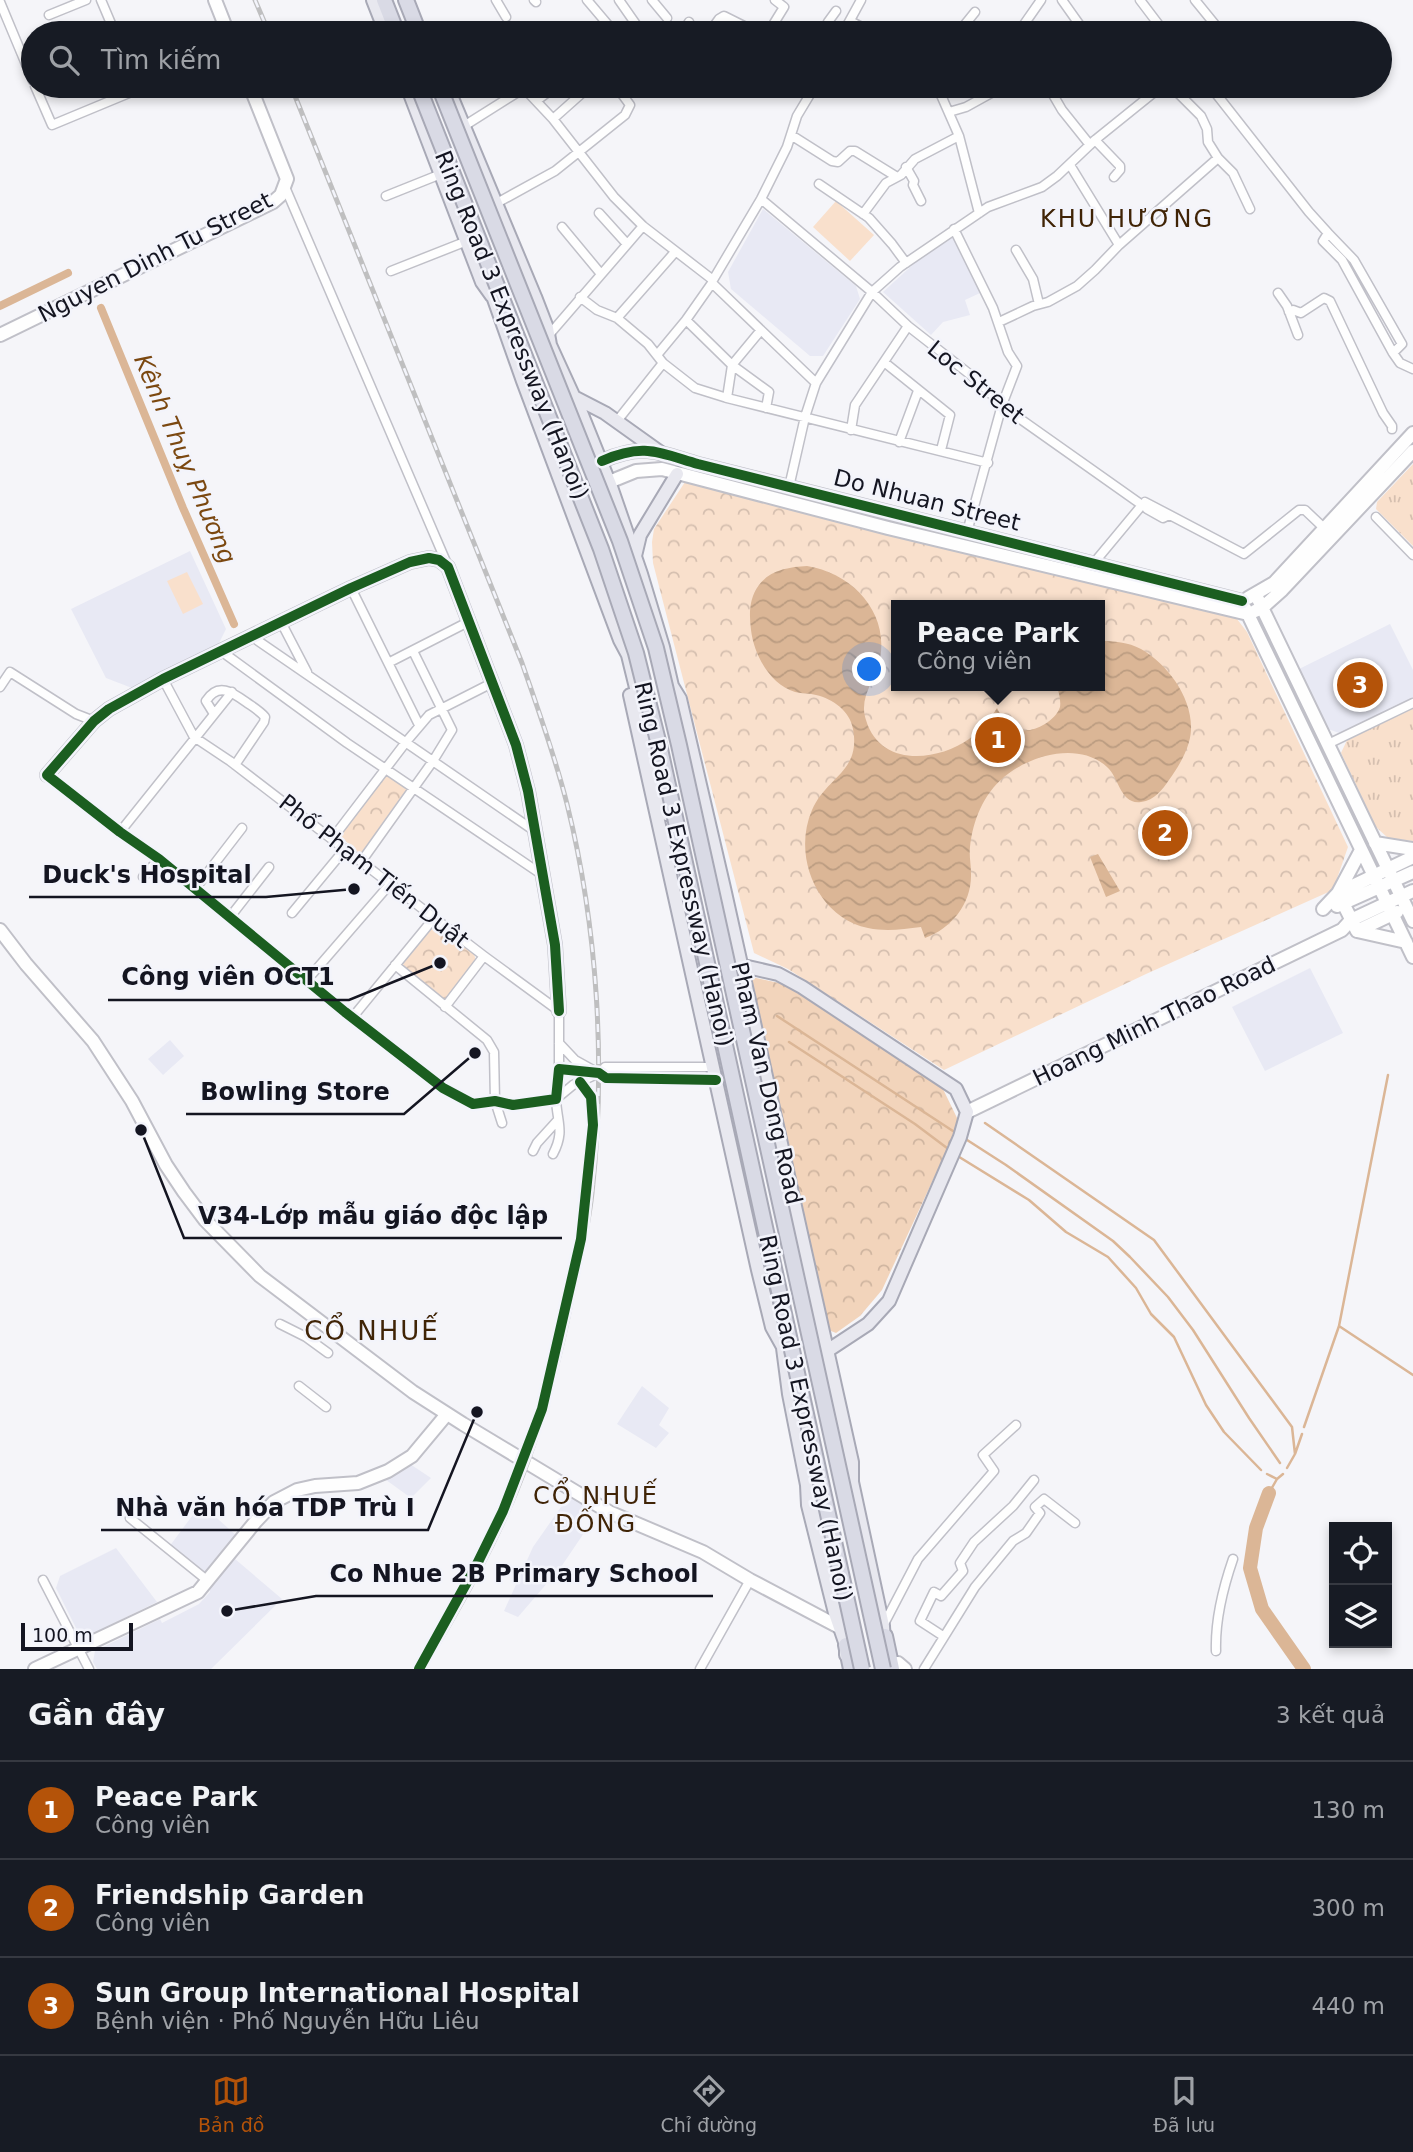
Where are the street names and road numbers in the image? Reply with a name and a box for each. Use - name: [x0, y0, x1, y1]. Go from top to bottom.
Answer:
- street label: Ring Road 3 Expressway (Hanoi): [430, 147, 594, 503]
- street label: Nguyen Dinh Tu Street: [34, 187, 276, 327]
- street label: Loc Street: [923, 335, 1029, 429]
- street label: Do Nhuan Street: [831, 464, 1023, 536]
- street label: Ring Road 3 Expressway (Hanoi): [629, 679, 739, 1049]
- street label: Phố Phạm Tiến Duật: [274, 789, 474, 953]
- street label: Hoang Minh Thao Road: [1029, 951, 1279, 1091]
- street label: Pham Van Dong Road: [726, 959, 808, 1207]
- street label: Ring Road 3 Expressway (Hanoi): [754, 1232, 858, 1604]

